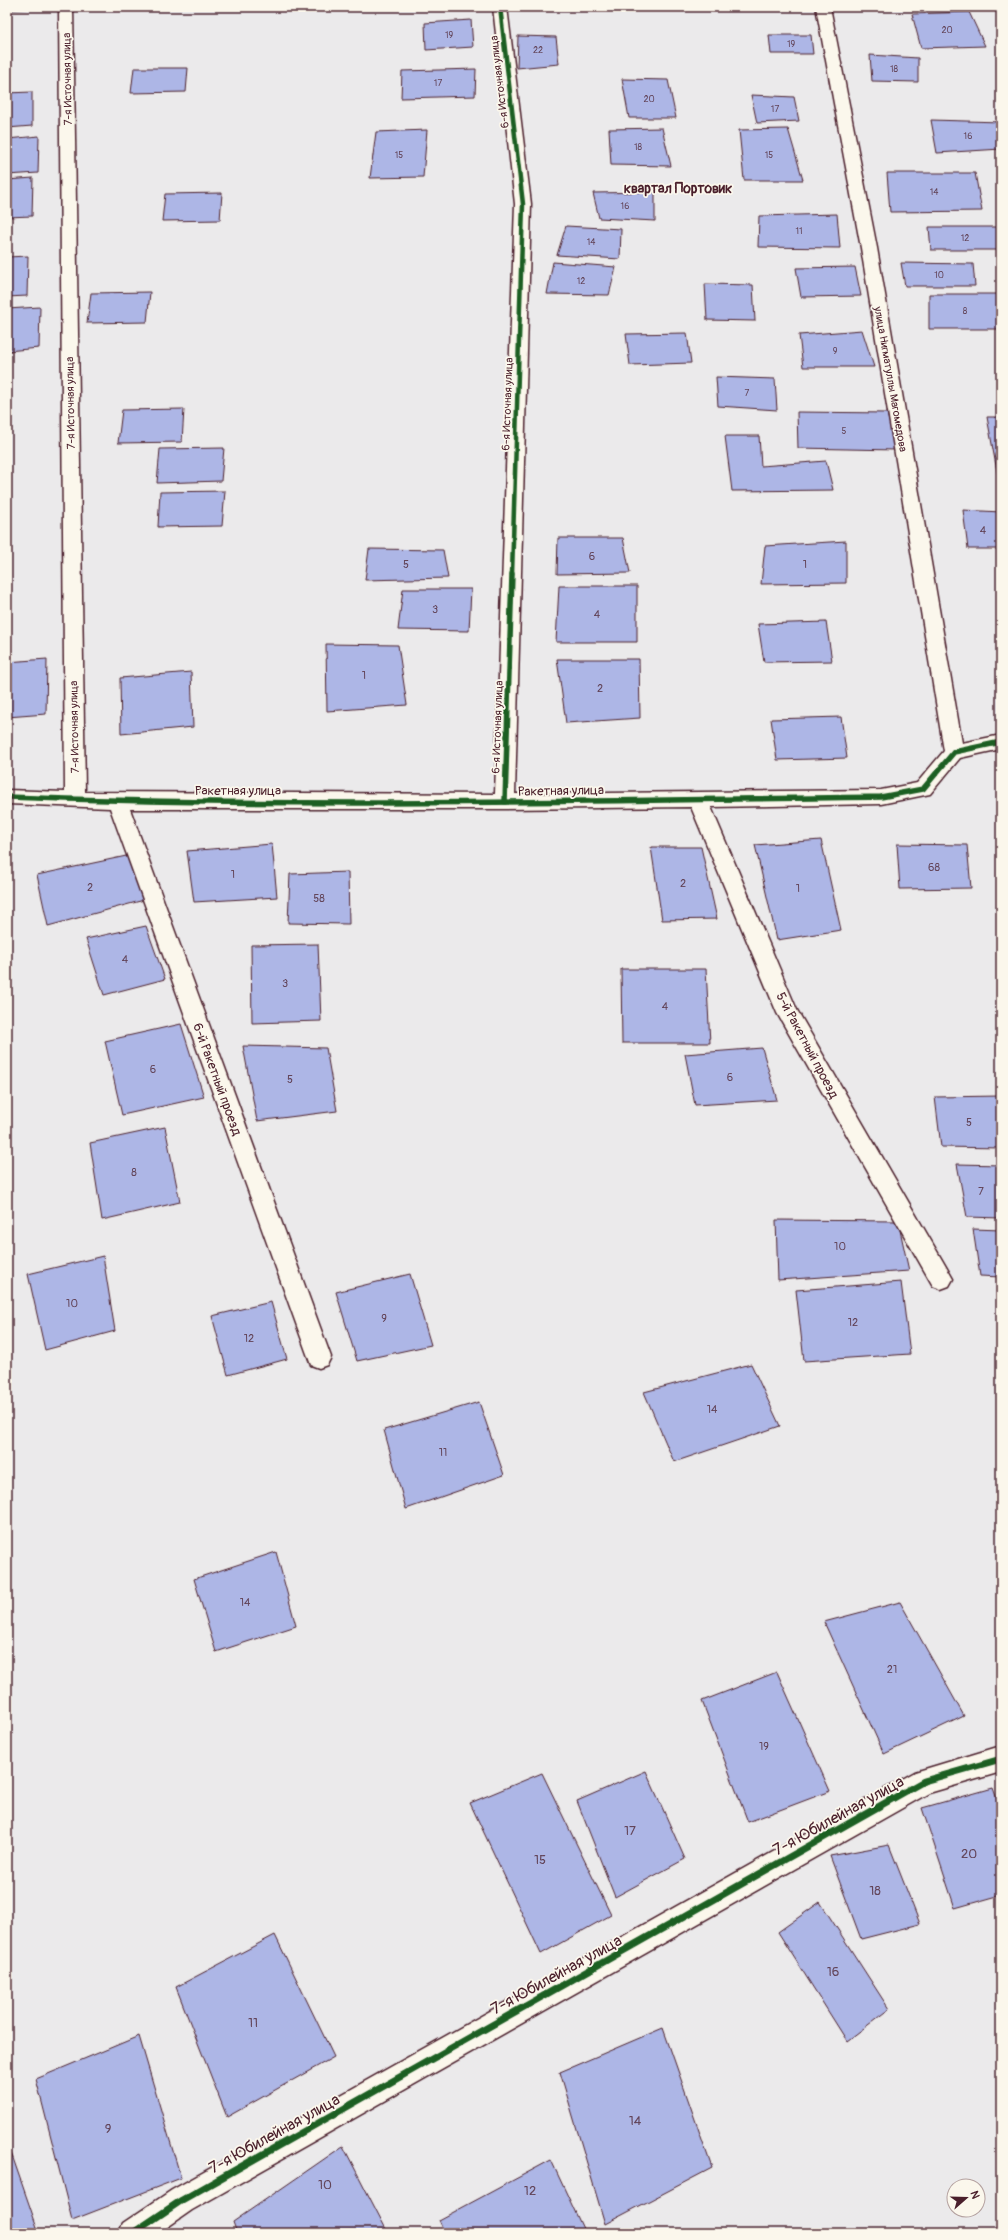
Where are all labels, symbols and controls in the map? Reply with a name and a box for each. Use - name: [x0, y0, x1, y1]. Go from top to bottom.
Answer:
- house number: 20: [941, 25, 953, 36]
- house number: 19: [445, 30, 453, 41]
- street label: 7-я Источная улица: [60, 33, 75, 125]
- street label: 6-я Источная улица: [487, 35, 512, 129]
- house number: 19: [787, 39, 795, 50]
- house number: 22: [533, 45, 543, 56]
- house number: 18: [890, 64, 898, 75]
- house number: 17: [434, 78, 442, 89]
- house number: 20: [643, 94, 655, 105]
- house number: 17: [771, 104, 779, 115]
- house number: 16: [964, 131, 972, 142]
- house number: 18: [634, 142, 642, 153]
- house number: 15: [395, 150, 403, 161]
- house number: 15: [765, 150, 773, 161]
- district label: квартал Портовик: [624, 180, 732, 197]
- house number: 14: [930, 187, 939, 198]
- house number: 16: [621, 201, 629, 212]
- house number: 11: [795, 226, 803, 237]
- house number: 12: [961, 233, 969, 244]
- house number: 14: [587, 237, 596, 248]
- house number: 10: [934, 270, 944, 281]
- house number: 12: [577, 276, 585, 287]
- street label: улица Нигматуллы Магомедова: [871, 304, 910, 453]
- house number: 8: [963, 306, 968, 317]
- house number: 9: [833, 346, 838, 357]
- street label: 7-я Источная улица: [63, 357, 78, 449]
- street label: 6-я Источная улица: [499, 357, 516, 451]
- house number: 7: [745, 388, 750, 399]
- house number: 5: [842, 426, 847, 437]
- house number: 4: [980, 524, 987, 537]
- house number: 6: [589, 550, 595, 563]
- house number: 5: [403, 558, 409, 571]
- house number: 1: [803, 558, 807, 571]
- house number: 3: [432, 603, 438, 616]
- house number: 4: [594, 608, 601, 621]
- house number: 1: [362, 669, 366, 682]
- street label: 6-я Источная улица: [489, 680, 506, 774]
- street label: 7-я Источная улица: [67, 681, 82, 773]
- house number: 2: [597, 682, 603, 695]
- street label: Ракетная улица: [518, 782, 604, 800]
- street label: Ракетная улица: [195, 783, 281, 799]
- house number: 68: [928, 861, 940, 874]
- house number: 1: [231, 868, 235, 881]
- house number: 2: [680, 877, 686, 890]
- house number: 2: [87, 881, 93, 894]
- house number: 1: [796, 882, 800, 895]
- house number: 58: [313, 892, 325, 905]
- house number: 4: [122, 953, 129, 966]
- house number: 3: [282, 977, 288, 990]
- street label: 5-й Ракетный проезд: [772, 990, 842, 1101]
- house number: 4: [662, 1000, 669, 1013]
- street label: 6-й Ракетный проезд: [189, 1021, 245, 1138]
- house number: 6: [150, 1063, 156, 1076]
- house number: 6: [727, 1071, 733, 1084]
- house number: 5: [287, 1073, 293, 1086]
- house number: 5: [966, 1116, 972, 1129]
- house number: 8: [131, 1166, 137, 1179]
- house number: 7: [978, 1185, 984, 1198]
- house number: 10: [834, 1240, 846, 1253]
- house number: 10: [66, 1297, 78, 1310]
- house number: 9: [381, 1312, 387, 1325]
- house number: 12: [848, 1316, 858, 1329]
- house number: 12: [244, 1332, 254, 1345]
- house number: 14: [707, 1403, 718, 1416]
- house number: 11: [439, 1446, 447, 1459]
- house number: 14: [240, 1596, 251, 1609]
- house number: 21: [887, 1663, 897, 1676]
- house number: 19: [759, 1740, 769, 1753]
- street label: 7-я Юбилейная улица: [770, 1772, 907, 1860]
- house number: 17: [624, 1823, 636, 1839]
- house number: 20: [961, 1846, 977, 1862]
- house number: 15: [534, 1852, 546, 1868]
- house number: 18: [869, 1883, 881, 1899]
- street label: 7-я Юбилейная улица: [488, 1931, 625, 2019]
- house number: 16: [827, 1964, 839, 1980]
- house number: 11: [248, 2015, 258, 2031]
- street label: 7-я Юбилейная улица: [206, 2090, 343, 2178]
- house number: 14: [629, 2113, 642, 2129]
- house number: 9: [105, 2121, 112, 2137]
- house number: 10: [318, 2177, 332, 2193]
- north arrow: [946, 2178, 986, 2218]
- house number: 12: [524, 2183, 536, 2199]
- text: N: [968, 2189, 982, 2201]

